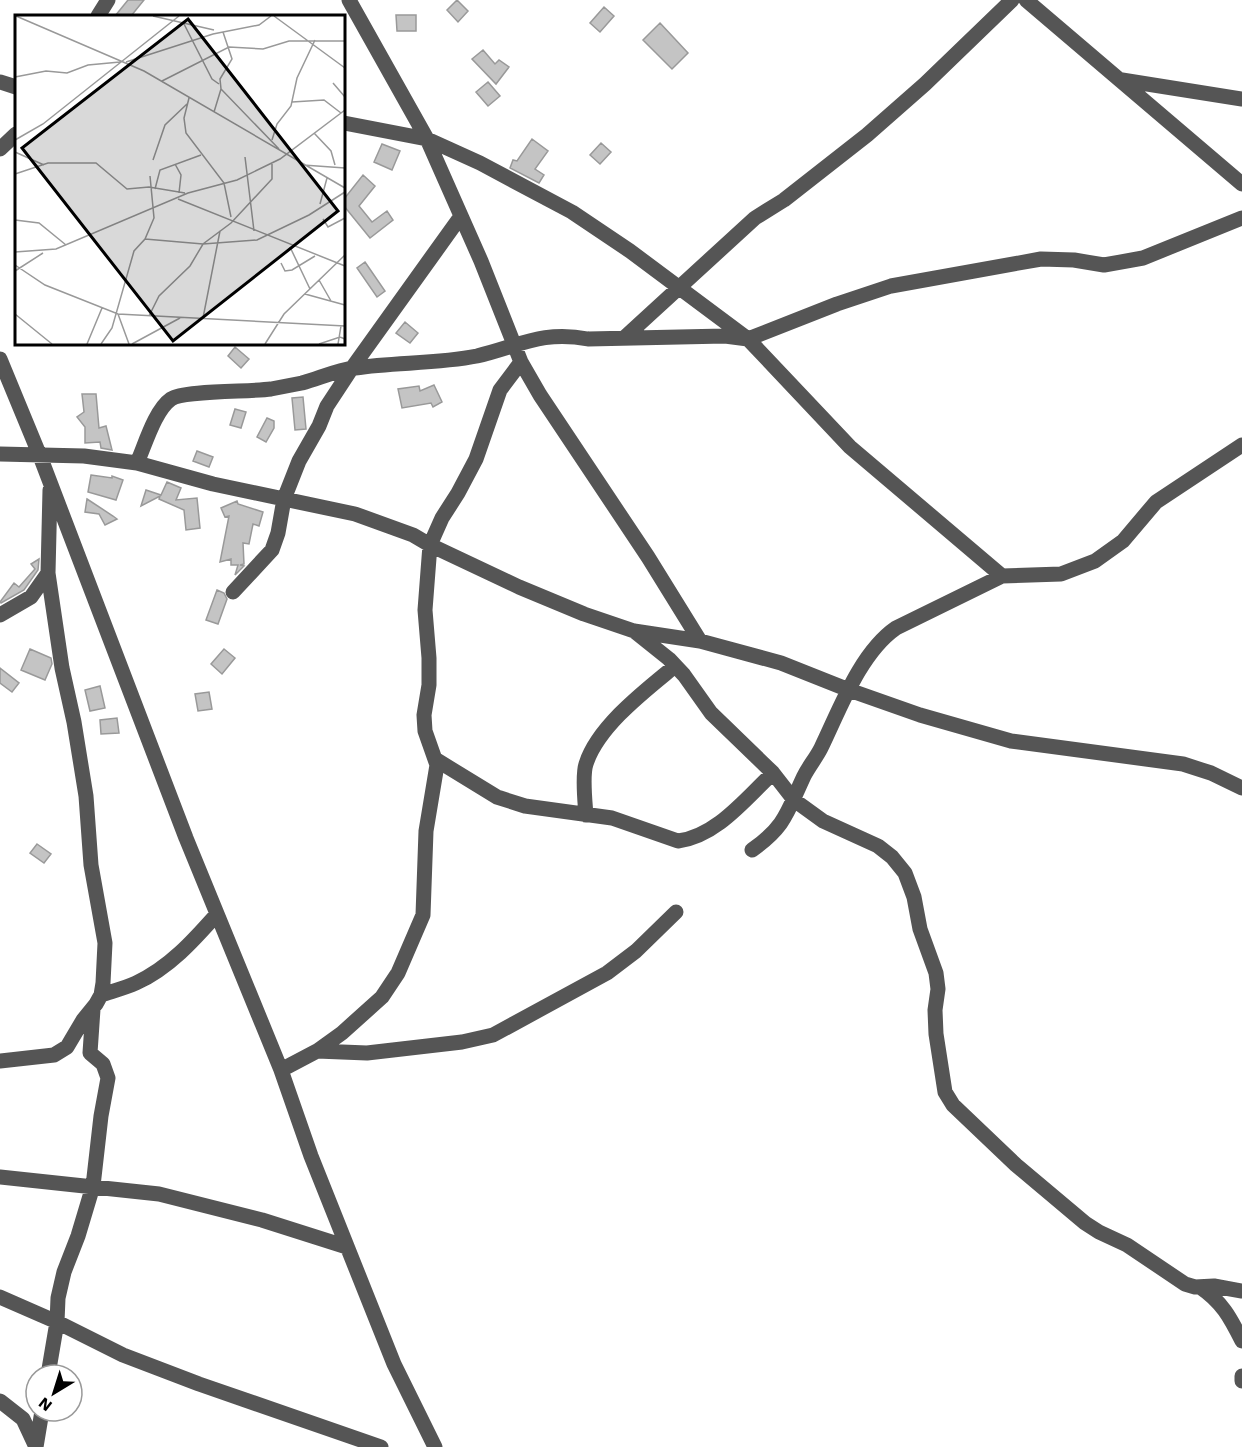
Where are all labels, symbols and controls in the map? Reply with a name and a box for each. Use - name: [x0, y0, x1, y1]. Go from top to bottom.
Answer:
- inset map: [15, 15, 345, 345]
- north arrow: [24, 1363, 84, 1423]
- text: N: [35, 1393, 56, 1416]

